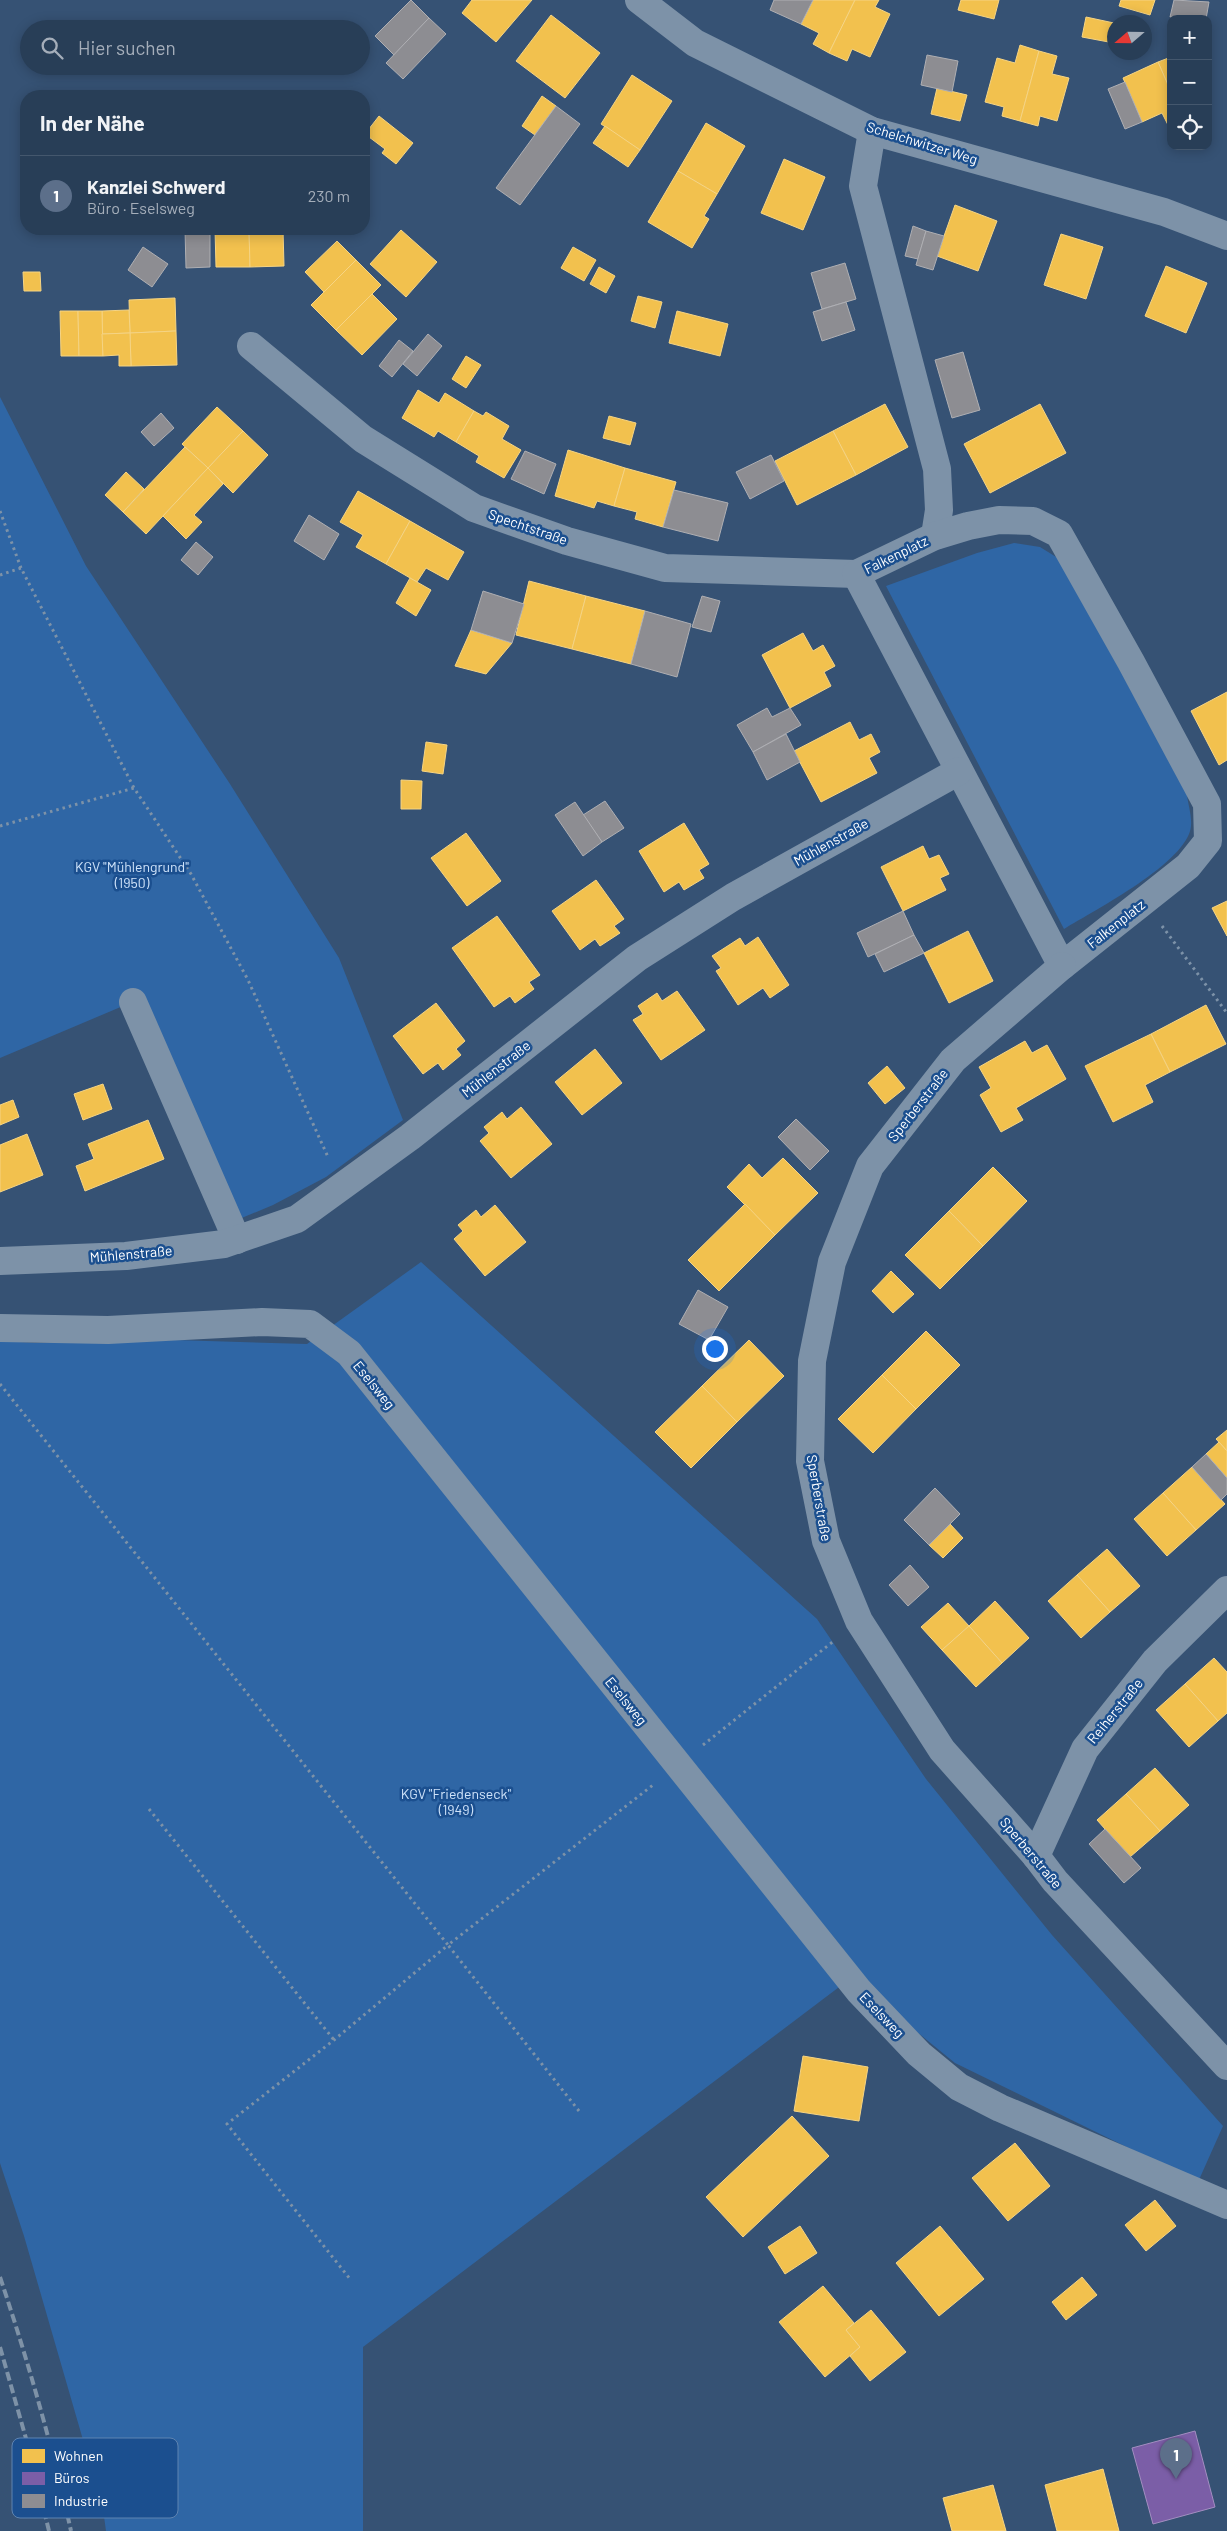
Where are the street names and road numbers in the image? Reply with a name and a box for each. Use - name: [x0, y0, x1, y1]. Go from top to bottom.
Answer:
- street label: Schelchwitzer Weg: [865, 118, 980, 167]
- street label: Spechtstraße: [486, 505, 570, 548]
- street label: Falkenplatz: [861, 532, 931, 577]
- street label: Mühlenstraße: [790, 814, 871, 869]
- street label: Falkenplatz: [1083, 896, 1148, 952]
- street label: Mühlenstraße: [458, 1036, 533, 1101]
- street label: Sperberstraße: [884, 1065, 951, 1144]
- street label: Mühlenstraße: [89, 1241, 173, 1266]
- street label: Eselsweg: [350, 1357, 399, 1412]
- street label: Sperberstraße: [804, 1453, 835, 1543]
- street label: Eselsweg: [602, 1673, 651, 1728]
- street label: Reiherstraße: [1083, 1675, 1146, 1747]
- street label: Sperberstraße: [997, 1814, 1066, 1892]
- street label: Eselsweg: [856, 1988, 908, 2041]

